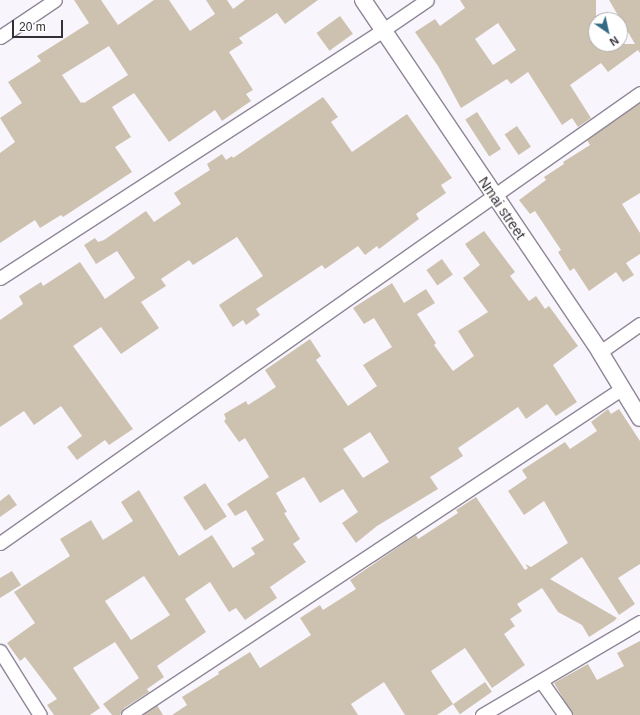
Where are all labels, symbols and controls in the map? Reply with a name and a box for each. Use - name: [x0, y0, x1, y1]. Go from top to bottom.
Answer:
- scale bar: [14, 12, 65, 38]
- north arrow: [588, 12, 628, 52]
- text: 20 m: [19, 20, 46, 34]
- text: N: [608, 34, 621, 48]
- street label: Nmai street: [475, 174, 529, 242]

